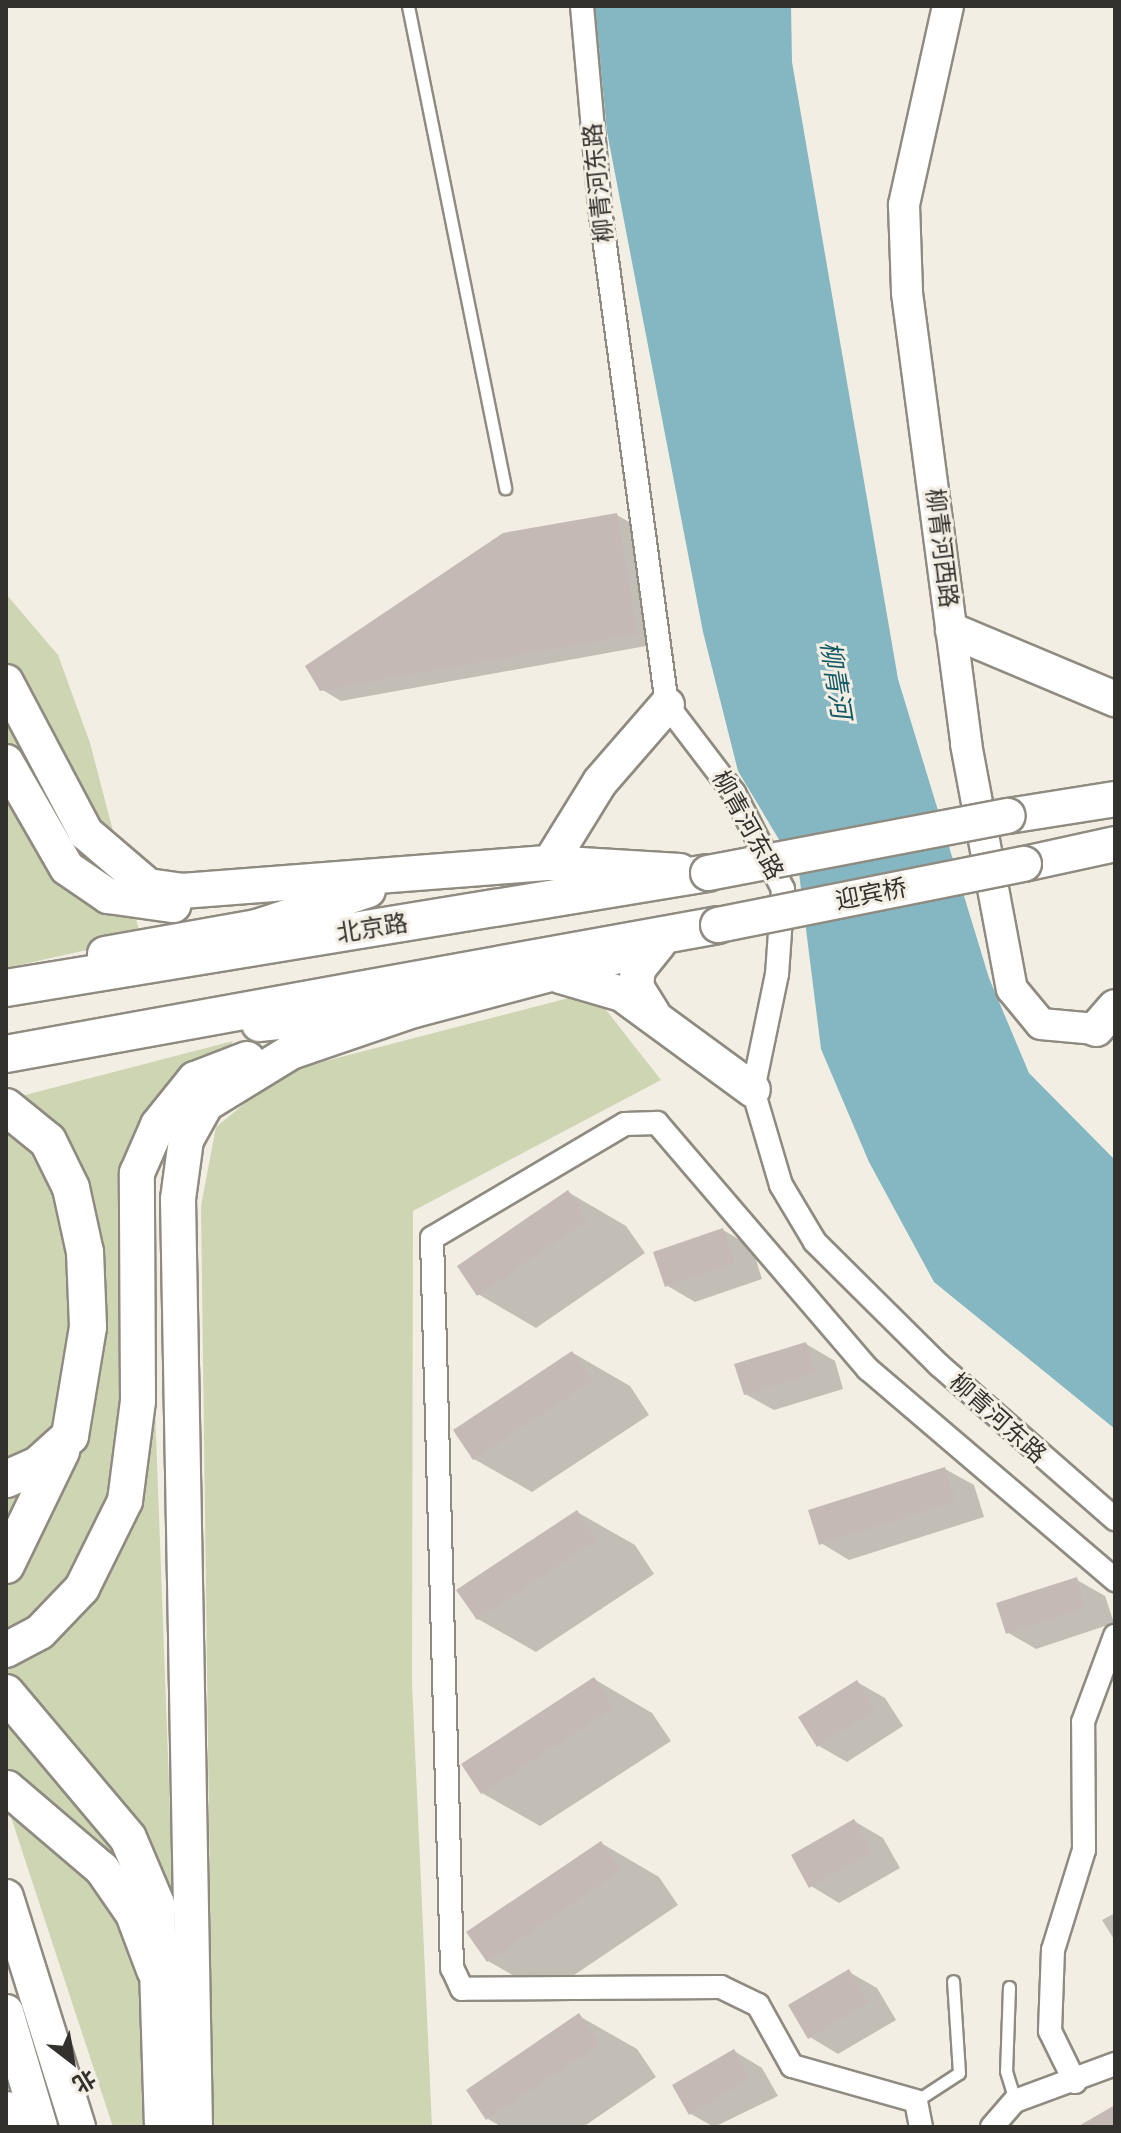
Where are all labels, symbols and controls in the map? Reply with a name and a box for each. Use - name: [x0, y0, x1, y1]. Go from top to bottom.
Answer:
- street label: 柳青河东路: [577, 122, 619, 244]
- street label: 柳青河西路: [920, 487, 964, 609]
- water label: 柳青河: [813, 639, 857, 721]
- street label: 柳青河东路: [706, 766, 790, 884]
- street label: 迎宾桥: [833, 873, 909, 915]
- street label: 北京路: [334, 908, 410, 948]
- street label: 柳青河东路: [944, 1367, 1052, 1469]
- north arrow: [32, 2021, 112, 2101]
- text: 北: [68, 2065, 100, 2098]

